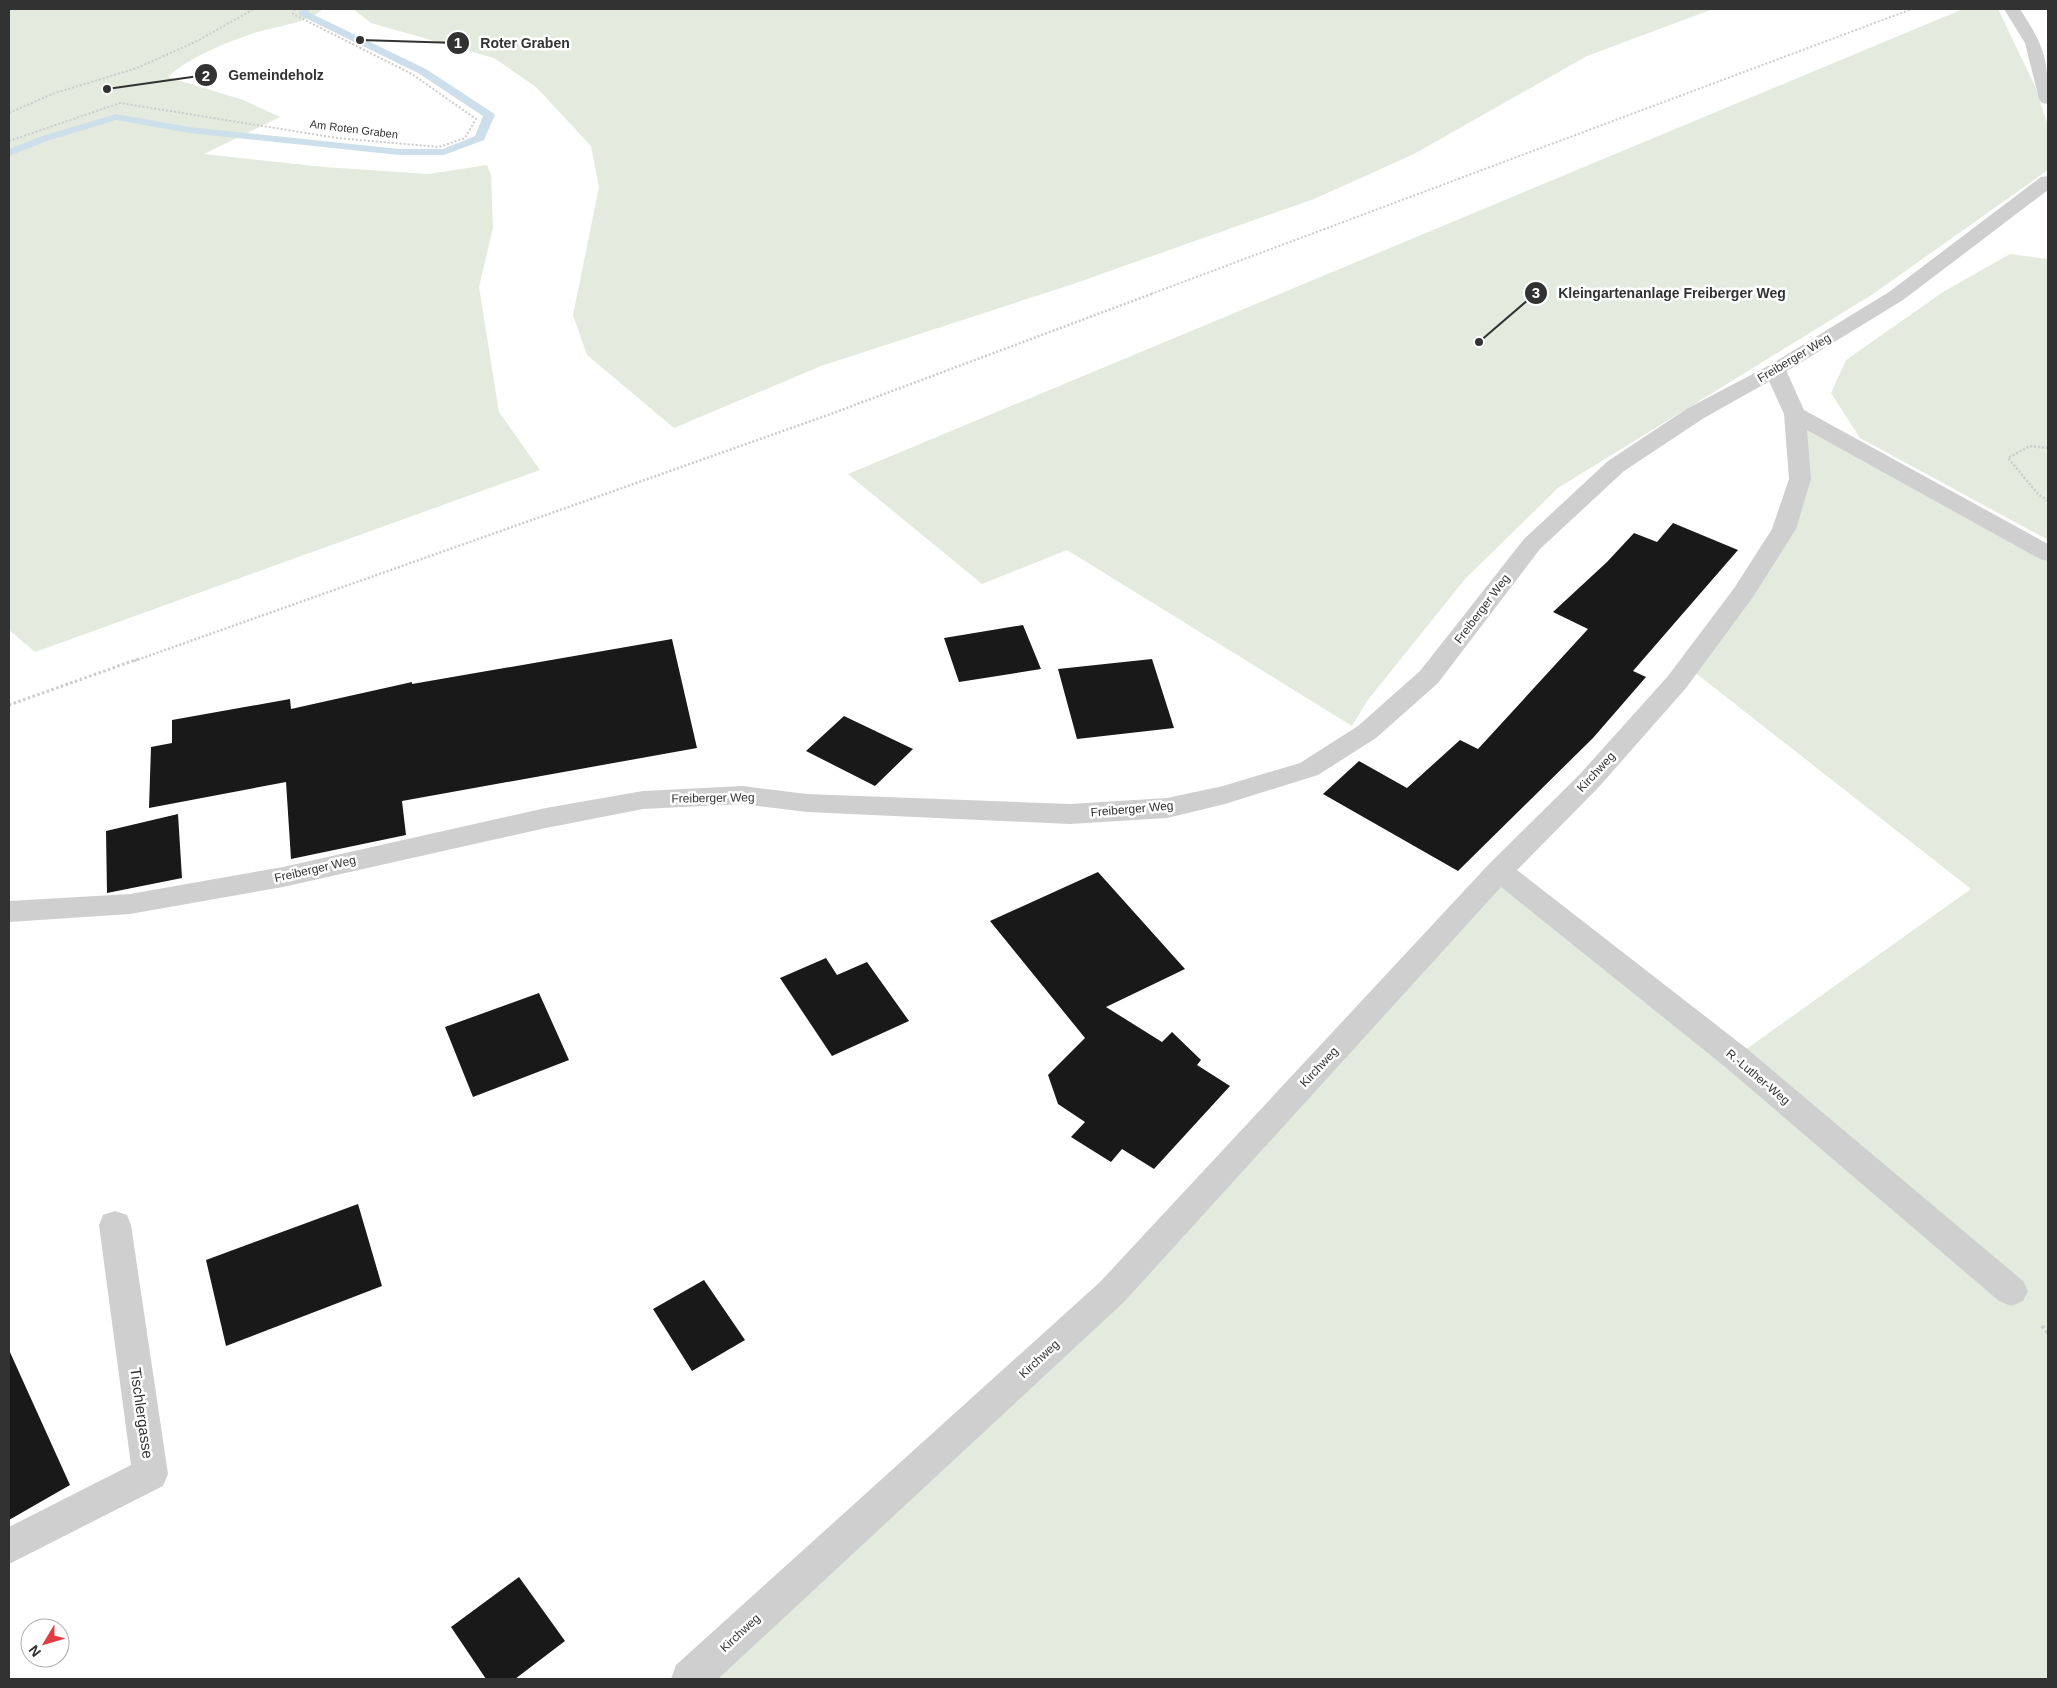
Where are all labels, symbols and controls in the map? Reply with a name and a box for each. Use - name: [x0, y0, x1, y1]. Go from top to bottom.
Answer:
- callout: Roter Graben: [445, 29, 580, 58]
- text: 1: [454, 34, 462, 51]
- text: Roter Graben: [480, 35, 570, 51]
- callout: Gemeindeholz: [193, 61, 334, 90]
- text: 2: [202, 67, 210, 84]
- text: Gemeindeholz: [228, 67, 324, 83]
- street label: Am Roten Graben: [309, 118, 399, 140]
- callout: Kleingartenanlage Freiberger Weg: [1523, 278, 1796, 307]
- text: 3: [1532, 284, 1540, 301]
- text: Kleingartenanlage Freiberger Weg: [1558, 285, 1786, 301]
- street label: Freiberger Weg: [1755, 331, 1833, 385]
- street label: Freiberger Weg: [1451, 572, 1513, 646]
- street label: Kirchweg: [1574, 749, 1618, 795]
- street label: Freiberger Weg: [671, 790, 755, 806]
- street label: Freiberger Weg: [1090, 798, 1174, 820]
- street label: Freiberger Weg: [273, 853, 357, 885]
- street label: Kirchweg: [1297, 1044, 1341, 1090]
- street label: R.-Luther-Weg: [1723, 1046, 1793, 1108]
- street label: Kirchweg: [1016, 1337, 1062, 1381]
- street label: Tischlergasse: [127, 1366, 157, 1460]
- street label: Kirchweg: [717, 1611, 763, 1655]
- north arrow: [20, 1618, 70, 1668]
- text: N: [25, 1642, 44, 1660]

